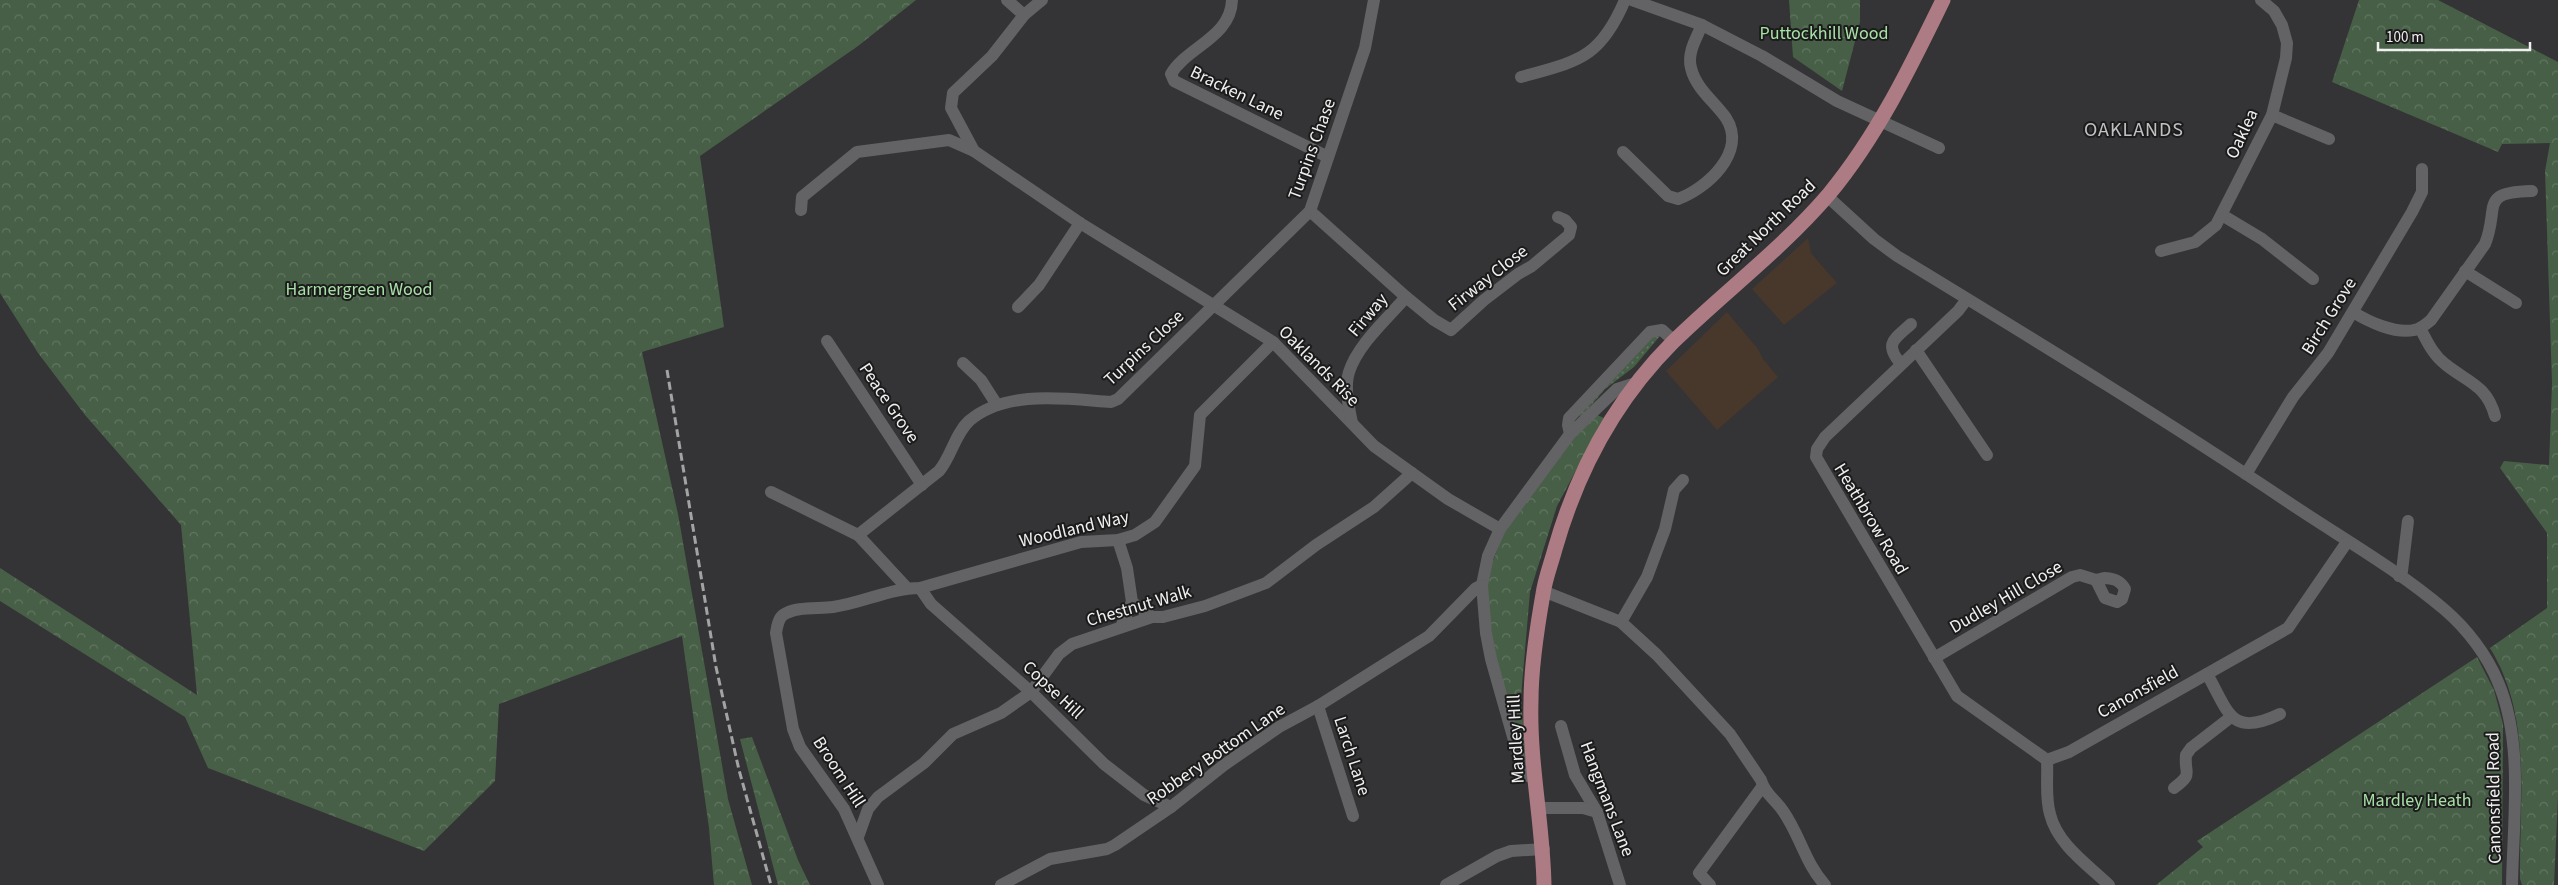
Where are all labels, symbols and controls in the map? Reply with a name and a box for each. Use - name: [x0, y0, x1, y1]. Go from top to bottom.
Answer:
- scale bar: [2378, 20, 2530, 52]
- park label: Puttockhill Wood: [1759, 21, 1889, 46]
- text: 100 m: [2386, 27, 2424, 48]
- street label: Bracken Lane: [1186, 60, 1288, 126]
- street label: Turpins Chase: [1282, 95, 1342, 203]
- street label: Oaklea: [2220, 105, 2264, 163]
- district label: OAKLANDS: [2084, 116, 2184, 144]
- street label: Great North Road: [1711, 174, 1821, 282]
- street label: Firway Close: [1443, 239, 1533, 317]
- street label: Birch Grove: [2295, 273, 2363, 359]
- park label: Harmergreen Wood: [285, 277, 433, 302]
- street label: Firway: [1342, 287, 1394, 342]
- street label: Turpins Close: [1098, 304, 1190, 392]
- street label: Oaklands Rise: [1273, 320, 1365, 412]
- street label: Peace Grove: [853, 358, 925, 448]
- street label: Heathbrow Road: [1828, 459, 1914, 579]
- street label: Woodland Way: [1017, 504, 1132, 554]
- street label: Dudley Hill Close: [1945, 555, 2067, 639]
- street label: Chestnut Walk: [1084, 579, 1194, 633]
- street label: Copse Hill: [1017, 655, 1089, 725]
- street label: Canonsfield: [2093, 659, 2183, 725]
- street label: Mardley Hill: [1501, 694, 1531, 784]
- street label: Robbery Bottom Lane: [1142, 697, 1290, 811]
- street label: Larch Lane: [1327, 713, 1377, 799]
- street label: Broom Hill: [807, 732, 871, 812]
- street label: Canonsfield Road: [2480, 732, 2508, 864]
- street label: Hangmans Lane: [1574, 738, 1640, 860]
- park label: Mardley Heath: [2363, 788, 2471, 813]

